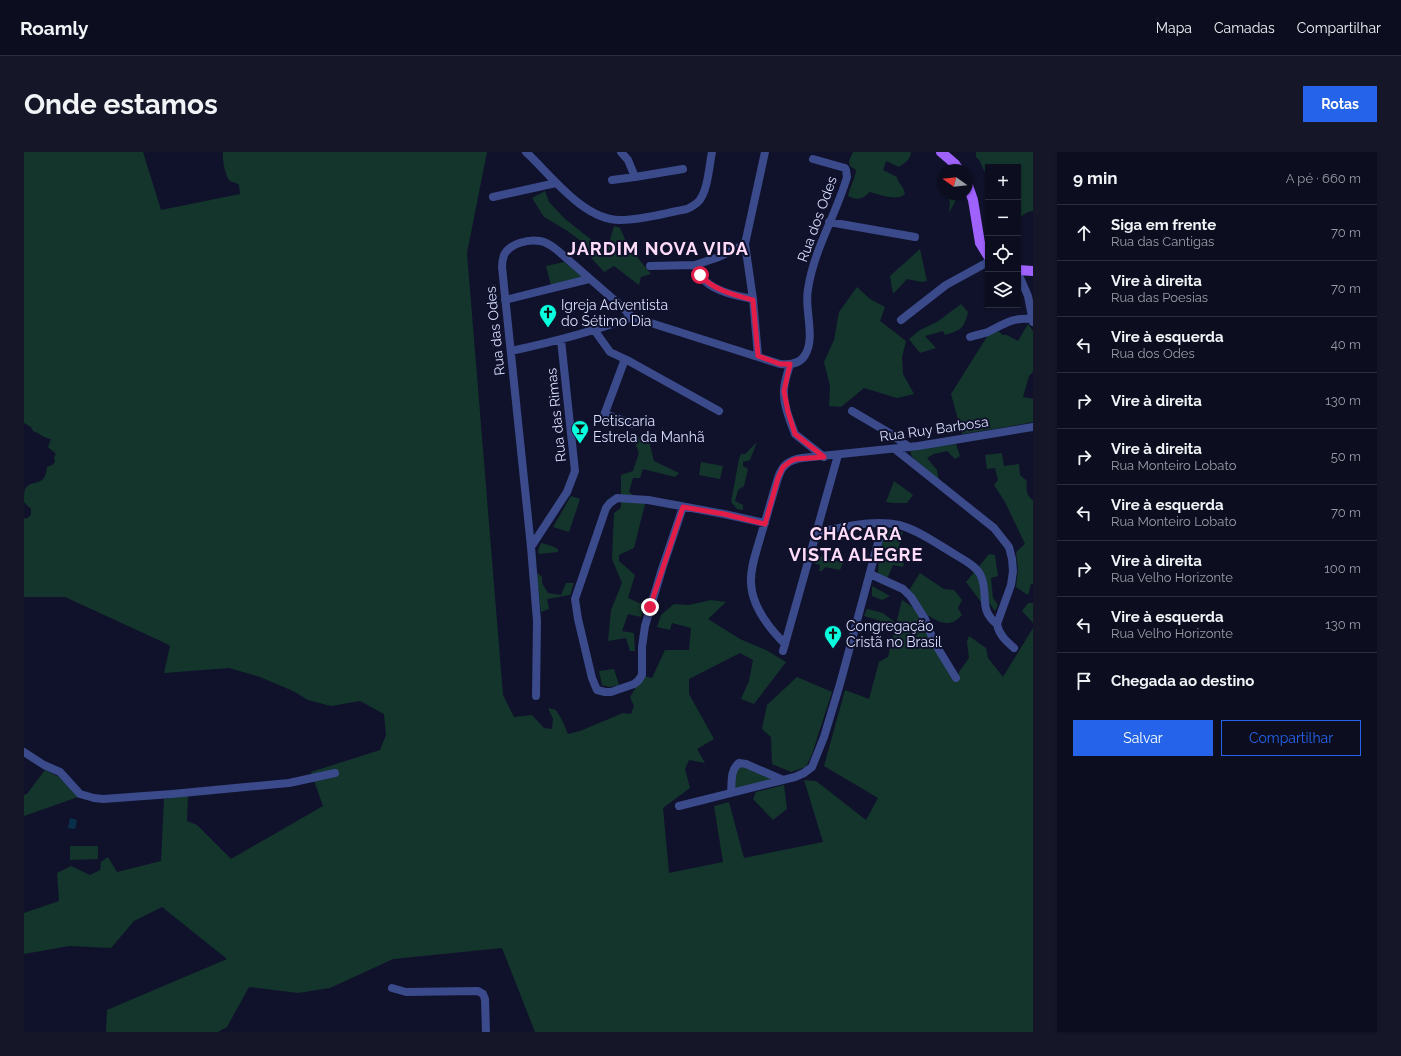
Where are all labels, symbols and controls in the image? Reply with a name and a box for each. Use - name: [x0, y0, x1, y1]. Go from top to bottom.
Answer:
- text: Roamly: [20, 17, 88, 39]
- text: Mapa: [1156, 20, 1192, 36]
- text: Camadas: [1214, 20, 1275, 36]
- text: Compartilhar: [1297, 20, 1381, 36]
- button: Rotas: [1303, 86, 1377, 122]
- text: Onde estamos: [24, 88, 218, 121]
- north arrow: [937, 164, 973, 200]
- map controls: [985, 164, 1021, 308]
- button: +: [985, 164, 1021, 200]
- text: 9 min: [1073, 168, 1118, 188]
- text: A pé · 660 m: [1286, 171, 1361, 186]
- street label: Rua dos Odes: [794, 174, 840, 264]
- button: −: [985, 200, 1021, 236]
- text: Siga em frente: [1111, 216, 1216, 234]
- icon: ahead: [1073, 222, 1095, 244]
- text: 70 m: [1331, 225, 1361, 240]
- text: Rua das Cantigas: [1111, 234, 1214, 249]
- button: locate: [985, 236, 1021, 272]
- district label: JARDIM NOVA VIDA: [567, 238, 749, 259]
- route start: [691, 266, 709, 284]
- button: layers: [985, 272, 1021, 308]
- text: Vire à direita: [1111, 272, 1202, 290]
- icon: right: [1073, 278, 1095, 300]
- text: 70 m: [1331, 281, 1361, 296]
- street label: Rua das Odes: [482, 285, 508, 376]
- text: Rua das Poesias: [1111, 290, 1208, 305]
- place label: Igreja Adventista do Sétimo Dia: [561, 297, 668, 329]
- church icon: Igreja Adventista do Sétimo Dia: [538, 303, 558, 328]
- text: Vire à esquerda: [1111, 328, 1224, 346]
- icon: left: [1073, 334, 1095, 356]
- text: 40 m: [1331, 337, 1361, 352]
- text: Rua dos Odes: [1111, 346, 1195, 361]
- street label: Rua das Rimas: [543, 367, 569, 463]
- icon: right: [1073, 390, 1095, 412]
- text: Vire à direita: [1111, 392, 1202, 410]
- text: 130 m: [1325, 393, 1361, 408]
- place label: Petiscaria Estrela da Manhã: [593, 413, 705, 445]
- street label: Rua Ruy Barbosa: [878, 413, 990, 445]
- bar icon: Petiscaria Estrela da Manhã: [570, 419, 590, 444]
- text: Vire à direita: [1111, 440, 1202, 458]
- icon: right: [1073, 446, 1095, 468]
- text: 50 m: [1331, 449, 1361, 464]
- text: Rua Monteiro Lobato: [1111, 458, 1236, 473]
- text: Vire à esquerda: [1111, 496, 1224, 514]
- icon: left: [1073, 502, 1095, 524]
- text: 70 m: [1331, 505, 1361, 520]
- text: Rua Monteiro Lobato: [1111, 514, 1236, 529]
- district label: CHÁCARA VISTA ALEGRE: [789, 523, 923, 565]
- text: Vire à direita: [1111, 552, 1202, 570]
- icon: right: [1073, 558, 1095, 580]
- text: 100 m: [1324, 561, 1361, 576]
- text: Rua Velho Horizonte: [1111, 570, 1233, 585]
- route end: [641, 598, 659, 616]
- text: Vire à esquerda: [1111, 608, 1224, 626]
- icon: left: [1073, 614, 1095, 636]
- text: 130 m: [1325, 617, 1361, 632]
- place label: Congregação Cristã no Brasil: [846, 618, 942, 650]
- church icon: Congregação Cristã no Brasil: [823, 624, 843, 649]
- text: Rua Velho Horizonte: [1111, 626, 1233, 641]
- icon: arrive: [1073, 670, 1095, 692]
- text: Chegada ao destino: [1111, 672, 1254, 690]
- button: Salvar: [1073, 720, 1213, 756]
- button: Compartilhar: [1221, 720, 1361, 756]

